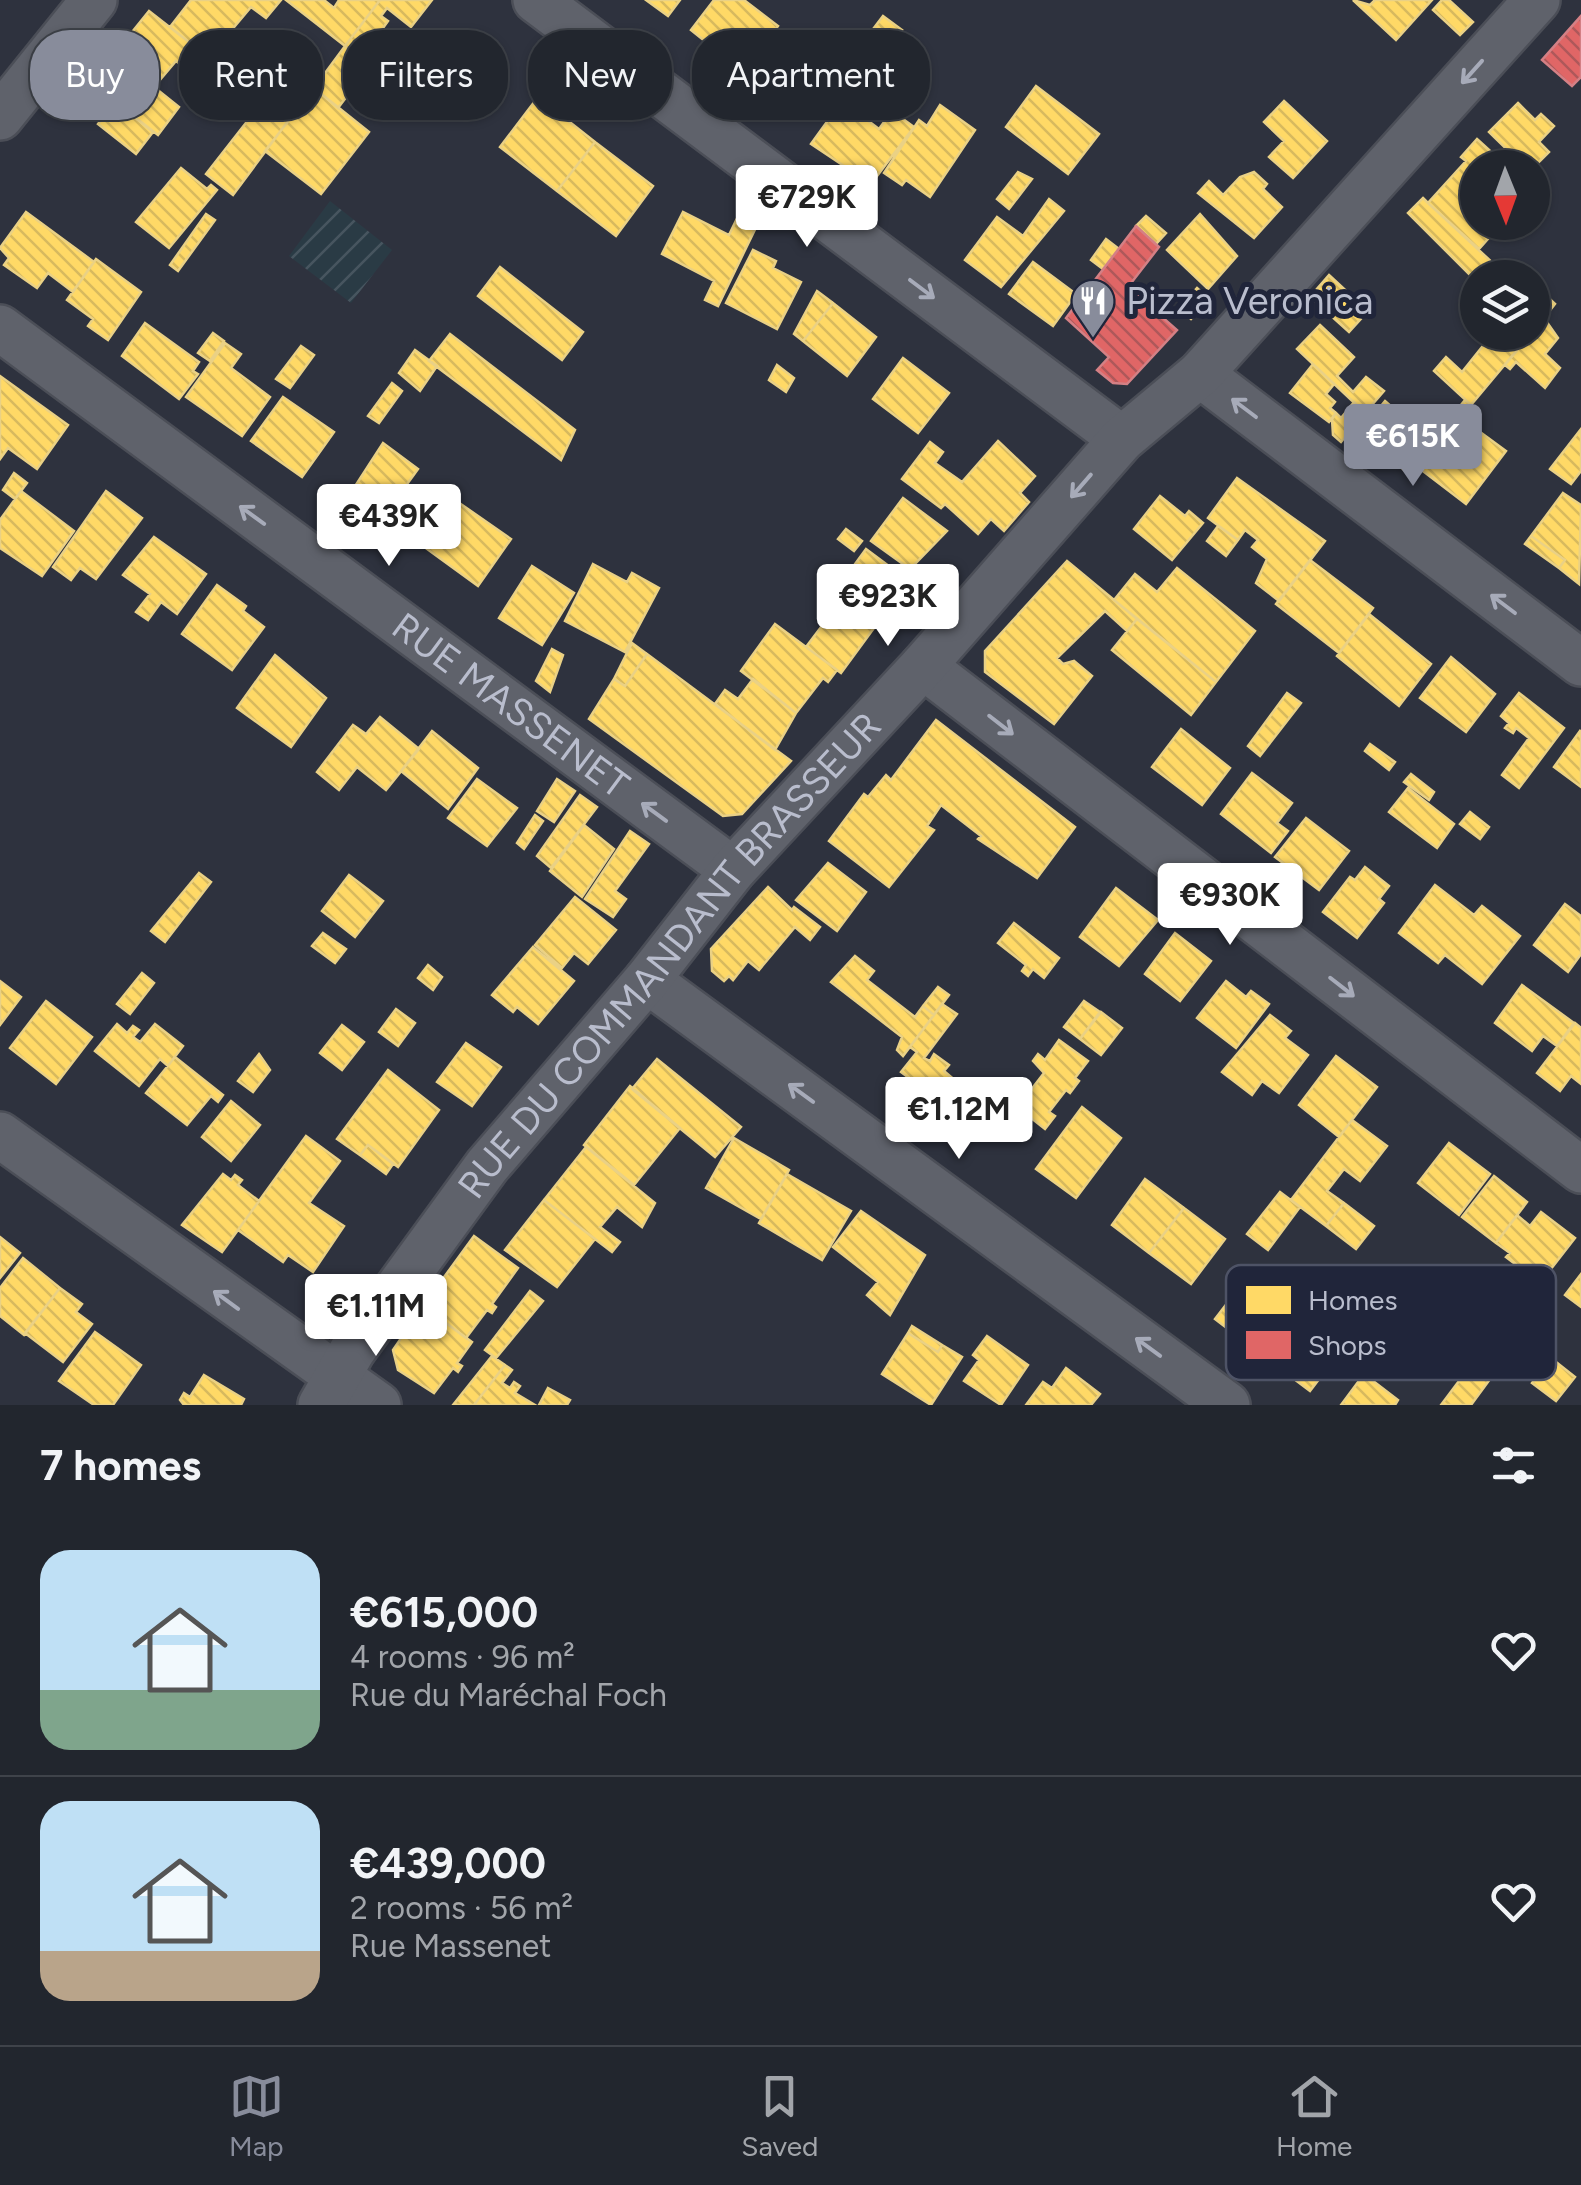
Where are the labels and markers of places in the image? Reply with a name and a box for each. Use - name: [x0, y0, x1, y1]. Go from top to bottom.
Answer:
- pin: €729K: [737, 165, 877, 250]
- restaurant icon: Pizza Veronica: [1070, 278, 1116, 339]
- place label: Pizza Veronica: [1126, 278, 1373, 324]
- pin: €615K: [1343, 404, 1483, 489]
- pin: €439K: [319, 484, 459, 569]
- pin: €923K: [818, 564, 958, 649]
- pin: €930K: [1160, 863, 1300, 948]
- pin: €1.12M: [878, 1077, 1040, 1162]
- pin: €1.11M: [295, 1274, 457, 1359]

